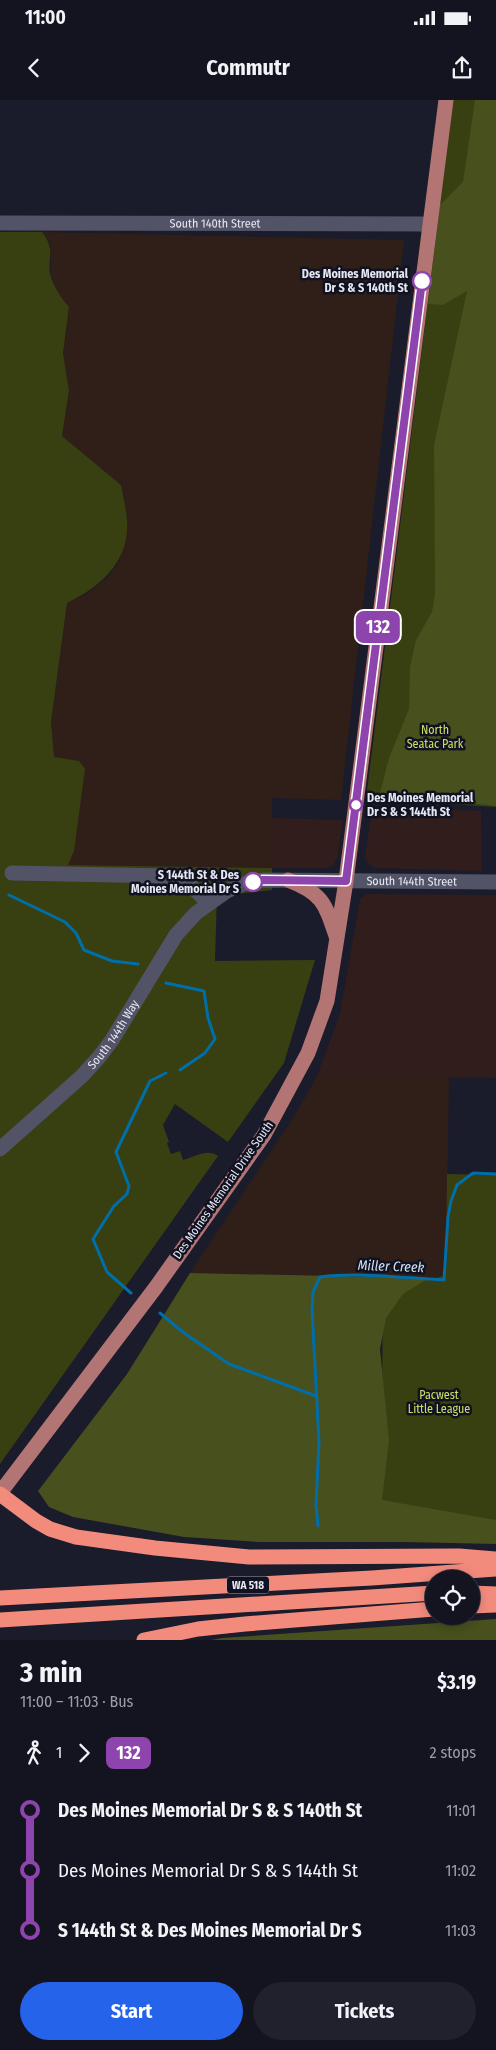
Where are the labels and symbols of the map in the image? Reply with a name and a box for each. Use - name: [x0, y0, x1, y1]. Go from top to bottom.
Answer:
- street label: South 140th Street: [169, 216, 261, 231]
- place label: Des Moines Memorial Dr S & S 140th St: [302, 267, 409, 295]
- marker: Des Moines Memorial Dr S & S 140th St: [412, 271, 432, 291]
- line badge: 132: [349, 611, 407, 643]
- park label: North Seatac Park: [407, 723, 464, 751]
- place label: Des Moines Memorial Dr S & S 144th St: [367, 791, 474, 819]
- marker: Des Moines Memorial Dr S & S 144th St: [349, 798, 363, 812]
- place label: S 144th St & Des Moines Memorial Dr S: [131, 868, 240, 896]
- marker: S 144th St & Des Moines Memorial Dr S: [243, 872, 263, 892]
- street label: South 144th Street: [366, 874, 457, 889]
- street label: South 144th Way: [85, 997, 142, 1072]
- street label: Des Moines Memorial Drive South: [170, 1118, 276, 1262]
- water label: Miller Creek: [357, 1257, 425, 1276]
- park label: Pacwest Little League: [408, 1388, 470, 1416]
- road number: WA 518: [227, 1576, 269, 1594]

